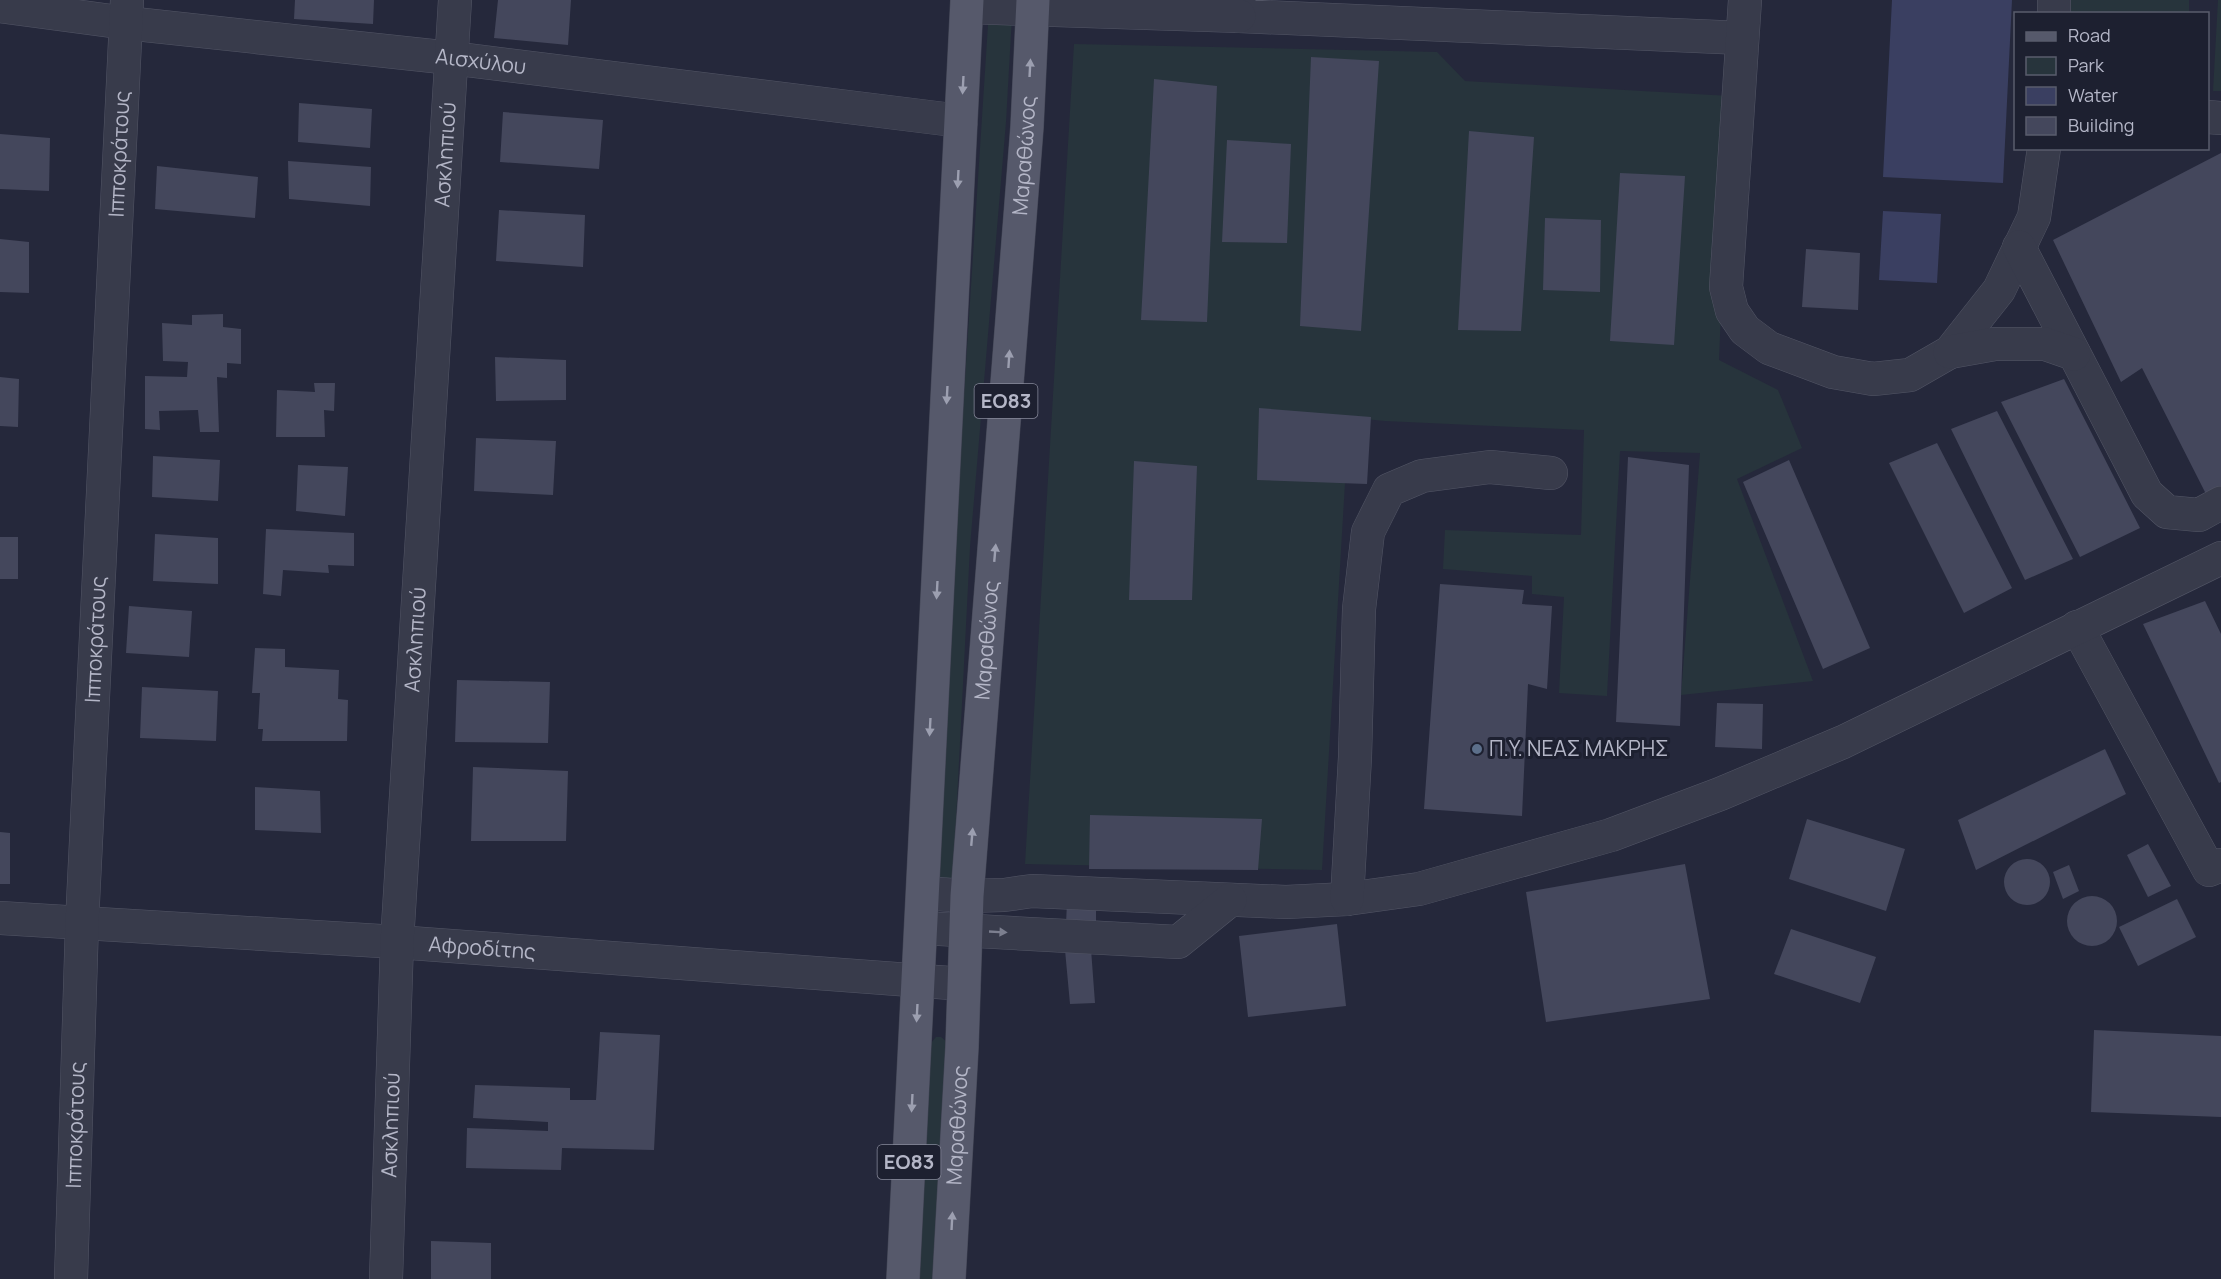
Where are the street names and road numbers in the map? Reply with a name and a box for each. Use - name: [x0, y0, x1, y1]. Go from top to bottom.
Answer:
- street label: Αισχύλου: [434, 41, 528, 80]
- street label: Ιπποκράτους: [101, 90, 136, 218]
- street label: Μαραθώνος: [1005, 95, 1041, 216]
- street label: Ασκληπιού: [427, 101, 462, 208]
- road number: ΕΟ83: [974, 384, 1038, 418]
- street label: Ιπποκράτους: [78, 575, 112, 703]
- street label: Μαραθώνος: [967, 579, 1005, 701]
- street label: Ασκληπιού: [397, 586, 432, 693]
- street label: Αφροδίτης: [427, 929, 537, 965]
- street label: Ιπποκράτους: [59, 1061, 91, 1189]
- street label: Μαραθώνος: [939, 1065, 974, 1186]
- street label: Ασκληπιού: [374, 1072, 406, 1178]
- road number: ΕΟ83: [878, 1145, 940, 1179]

